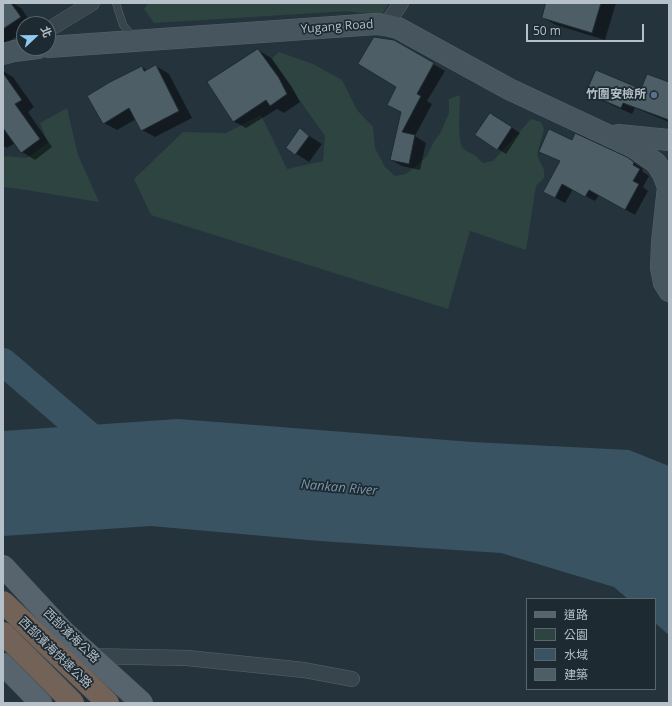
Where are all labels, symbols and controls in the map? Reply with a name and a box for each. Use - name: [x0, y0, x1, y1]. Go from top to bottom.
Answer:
- north arrow: [16, 16, 56, 56]
- scale bar: [528, 16, 646, 42]
- street label: Yugang Road: [300, 17, 374, 37]
- text: 50 m: [533, 22, 561, 39]
- text: 北: [38, 24, 56, 40]
- place label: 竹圍安檢所: [586, 88, 646, 102]
- marker: 竹圍安檢所: [649, 90, 659, 100]
- water label: Nankan River: [300, 477, 378, 499]
- legend: [526, 598, 656, 690]
- street label: 西部濱海公路: [40, 606, 102, 666]
- text: 道路: [564, 606, 588, 623]
- street label: 西部濱海快速公路: [15, 614, 95, 692]
- text: 公園: [564, 626, 588, 643]
- text: 水域: [564, 646, 588, 663]
- text: 建築: [564, 666, 588, 683]

